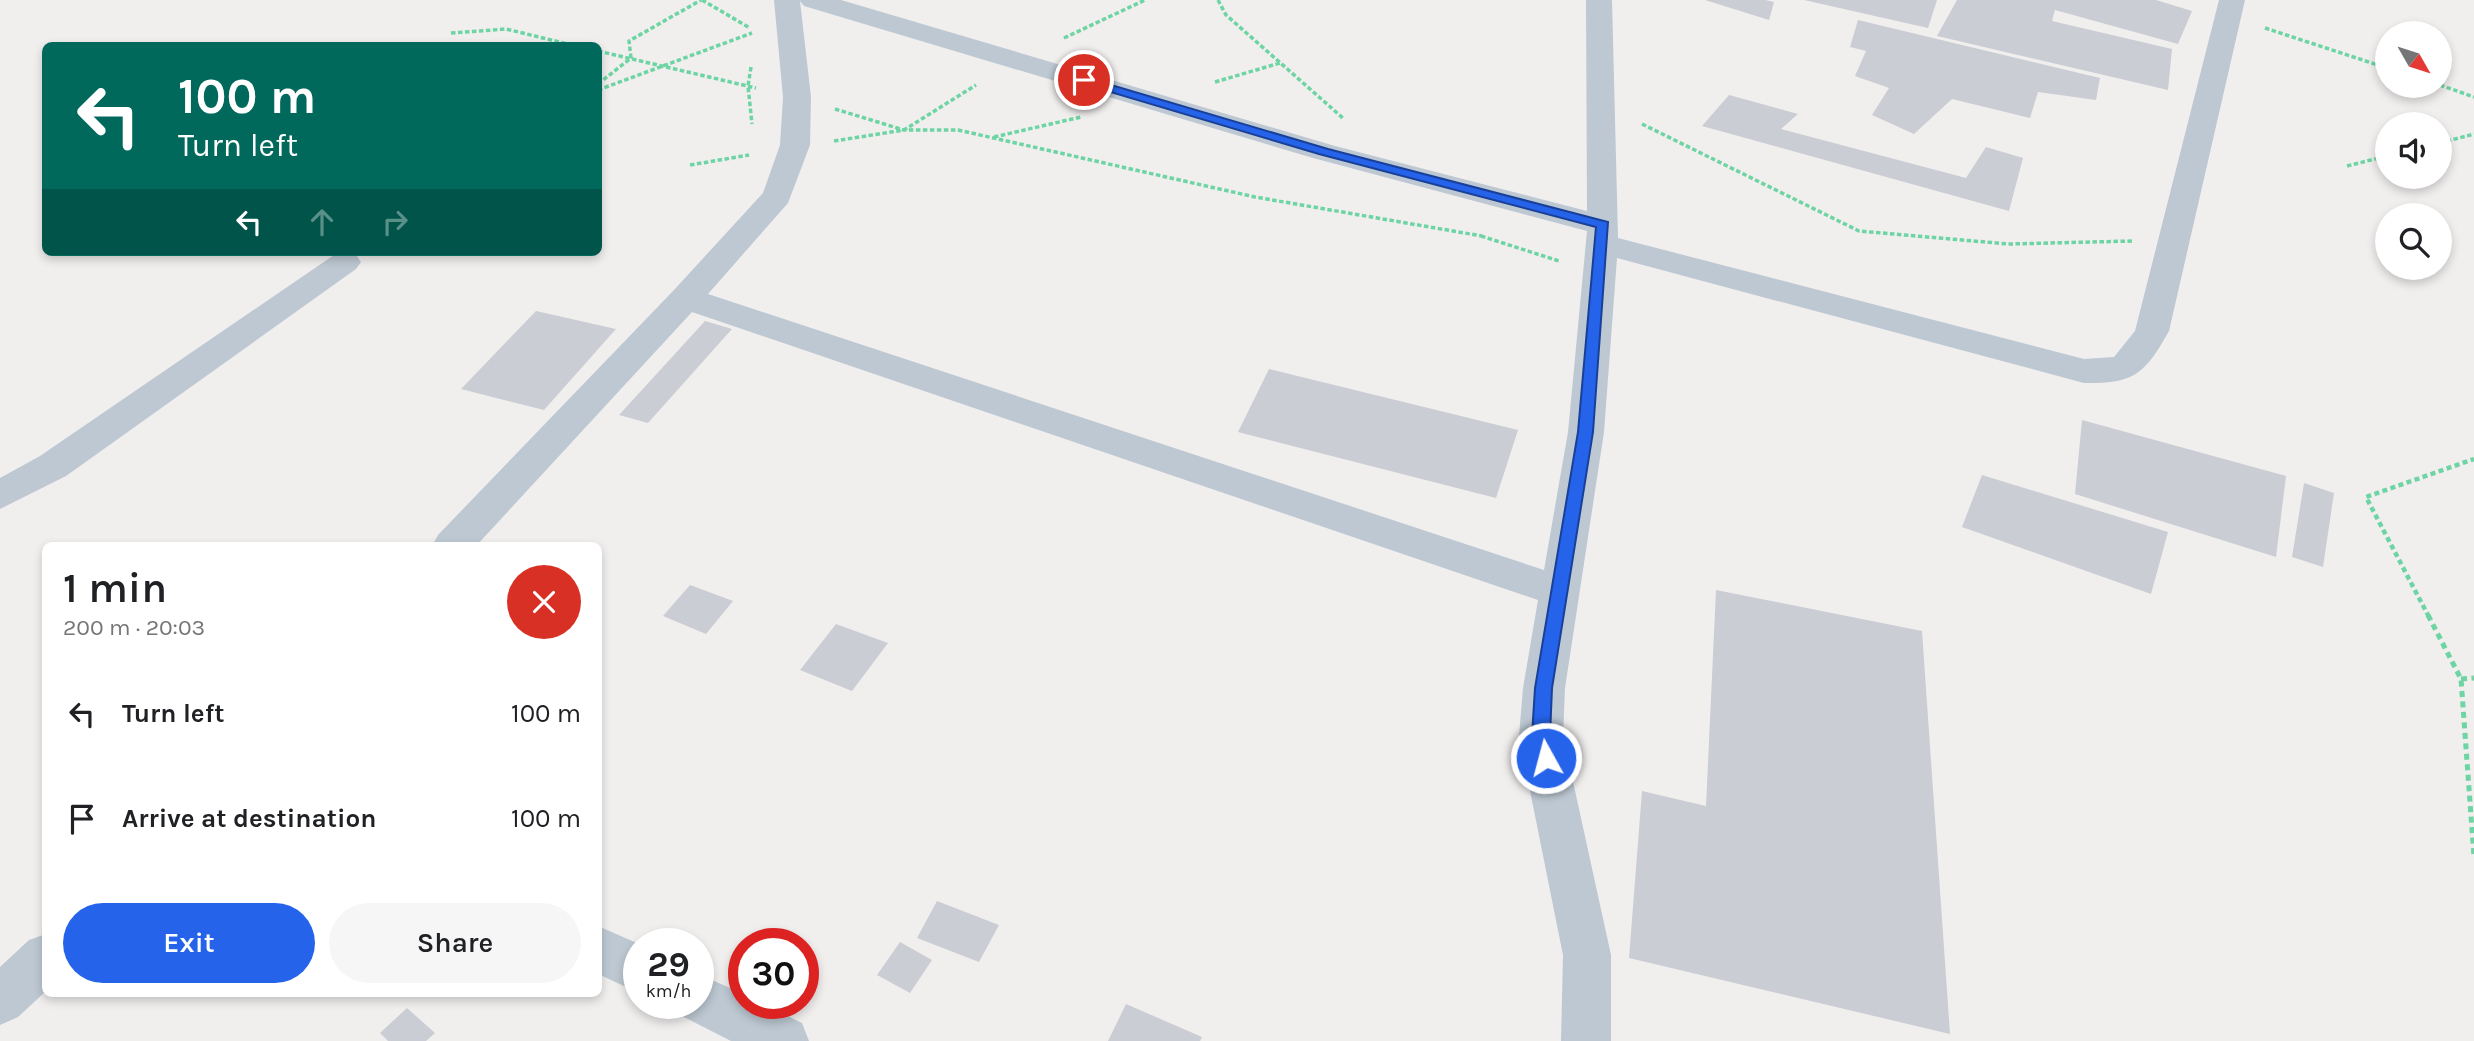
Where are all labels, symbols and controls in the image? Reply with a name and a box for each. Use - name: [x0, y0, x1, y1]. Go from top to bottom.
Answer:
- north arrow: [2375, 21, 2452, 98]
- map controls: [2375, 21, 2452, 280]
- pin: [1054, 50, 1114, 110]
- icon: arrive: [1065, 61, 1103, 99]
- text: 100 m: [178, 68, 316, 125]
- icon: left: [63, 70, 154, 161]
- button: sound: [2375, 112, 2452, 189]
- text: Turn left: [178, 127, 298, 164]
- icon: left: [230, 203, 268, 241]
- icon: ahead: [303, 203, 341, 241]
- icon: right: [376, 203, 414, 241]
- button: search: [2375, 203, 2452, 280]
- text: 1 min: [63, 563, 167, 613]
- button: close: [507, 565, 581, 639]
- text: 200 m · 20:03: [63, 614, 205, 641]
- icon: left: [63, 695, 101, 733]
- text: Turn left: [122, 698, 224, 729]
- text: 100 m: [511, 698, 581, 729]
- position arrow: [1509, 721, 1583, 795]
- icon: arrive: [63, 800, 101, 838]
- text: Arrive at destination: [122, 803, 376, 834]
- text: 100 m: [511, 803, 581, 834]
- button: Exit: [63, 903, 315, 983]
- button: Share: [329, 903, 581, 983]
- speed limit sign: 30: [728, 928, 819, 1019]
- text: 29: [647, 944, 690, 985]
- text: km/h: [646, 980, 691, 1002]

